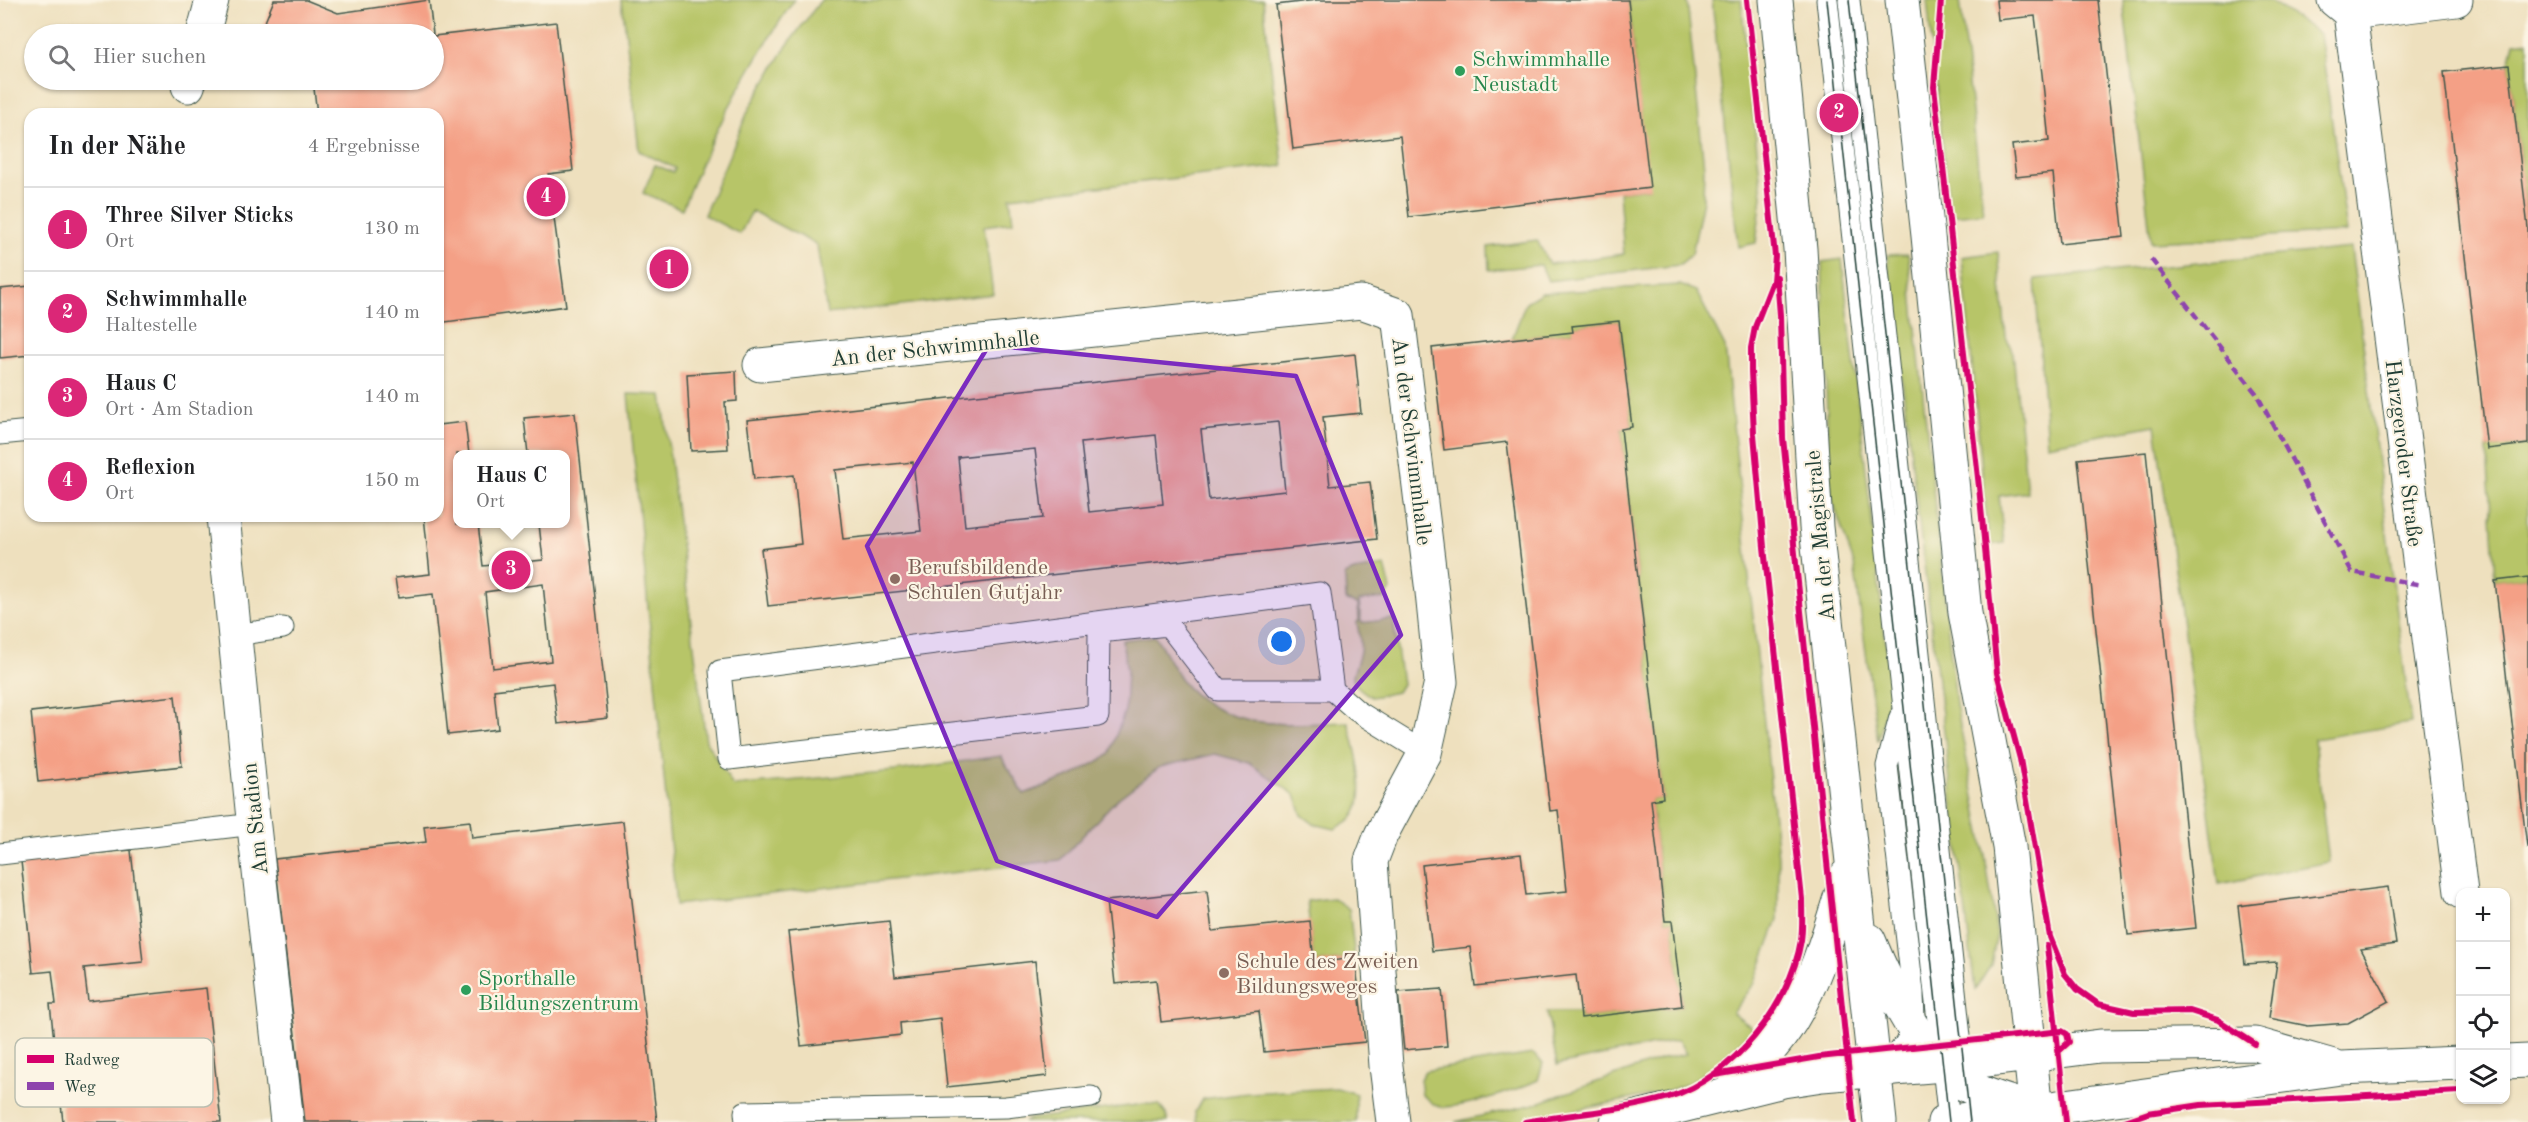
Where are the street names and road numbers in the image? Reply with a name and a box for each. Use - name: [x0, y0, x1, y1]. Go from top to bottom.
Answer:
- street label: An der Schwimmhalle: [830, 327, 1041, 371]
- street label: An der Schwimmhalle: [1387, 336, 1435, 547]
- street label: Harzgeroder Straße: [2381, 358, 2425, 548]
- street label: An der Magistrale: [1803, 449, 1839, 622]
- street label: Am Stadion: [239, 761, 273, 876]

